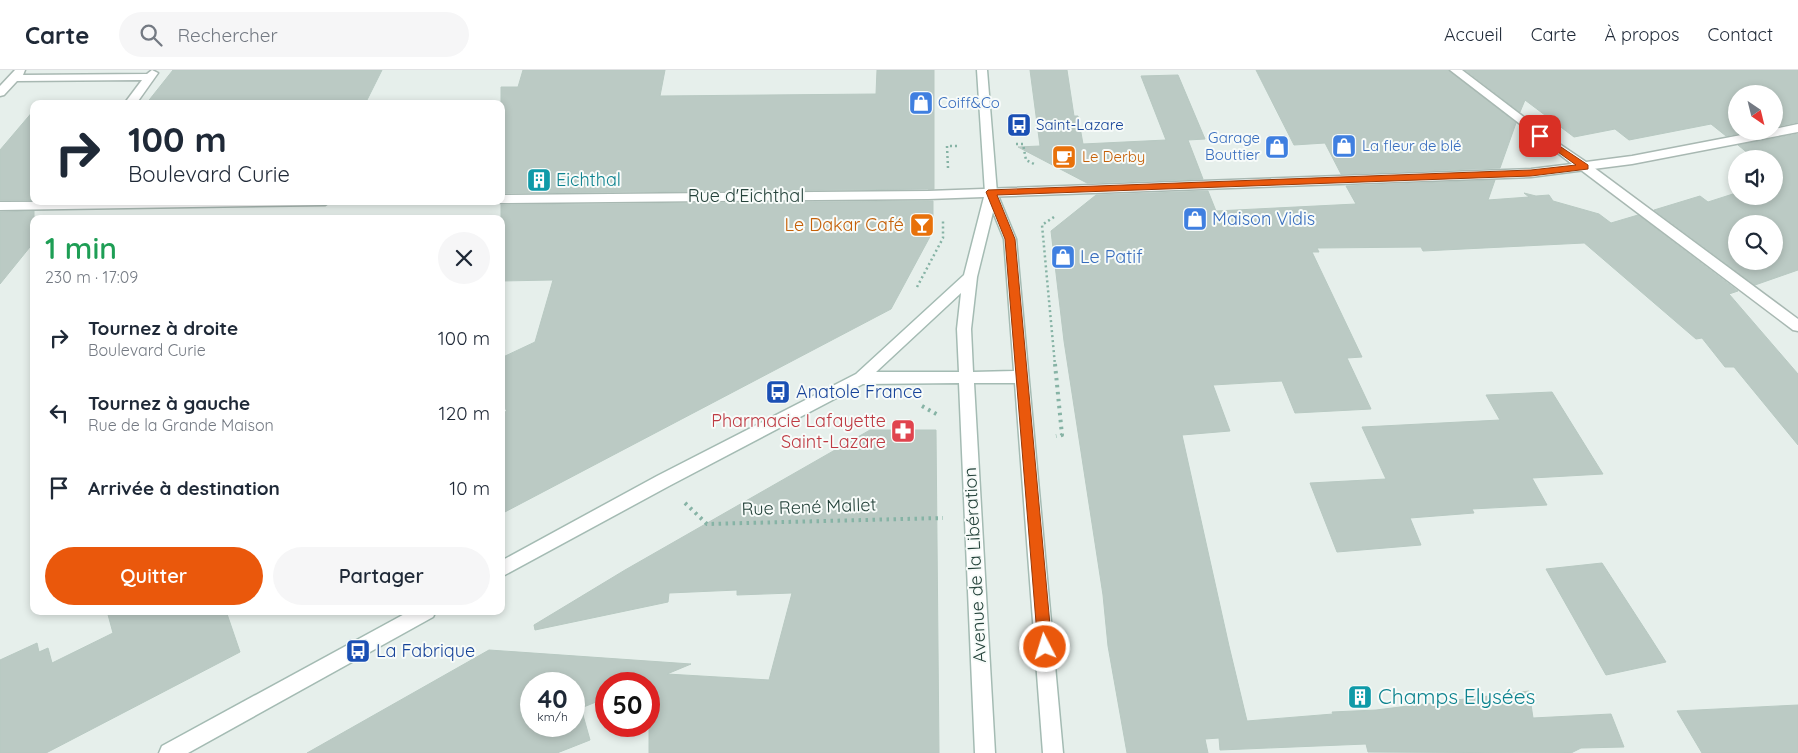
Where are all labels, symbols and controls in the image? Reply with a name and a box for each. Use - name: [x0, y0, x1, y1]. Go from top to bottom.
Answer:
- search box: [119, 12, 469, 57]
- text: Carte: [25, 20, 89, 50]
- icon: search: [137, 21, 165, 49]
- text: Rechercher: [177, 23, 278, 47]
- text: Accueil: [1444, 23, 1503, 46]
- text: Carte: [1531, 23, 1576, 46]
- text: À propos: [1604, 23, 1680, 46]
- text: Contact: [1708, 23, 1773, 46]
- north arrow: [1728, 85, 1782, 140]
- map controls: [1728, 85, 1783, 270]
- shop icon: Coiff&Co: [908, 90, 934, 116]
- place label: Coiff&Co: [938, 93, 1000, 112]
- bus stop icon: Saint-Lazare: [1006, 112, 1032, 138]
- place label: Saint-Lazare: [1036, 115, 1124, 134]
- pin: [1519, 115, 1561, 157]
- text: 100 m: [128, 117, 227, 161]
- icon: right: [45, 120, 110, 185]
- icon: arrive: [1526, 122, 1554, 150]
- place label: Garage Bouttier: [1205, 128, 1260, 164]
- shop icon: La fleur de blé: [1331, 133, 1357, 159]
- shop icon: Garage Bouttier: [1264, 134, 1290, 160]
- place label: La fleur de blé: [1362, 136, 1461, 155]
- cafe icon: Le Derby: [1051, 144, 1077, 170]
- place label: Le Derby: [1082, 147, 1145, 166]
- button: sound: [1728, 150, 1783, 205]
- text: Boulevard Curie: [128, 160, 290, 188]
- building icon: Eichthal: [526, 167, 552, 193]
- place label: Eichthal: [556, 168, 621, 191]
- street label: Rue d'Eichthal: [688, 184, 804, 207]
- shop icon: Maison Vidis: [1182, 206, 1208, 232]
- place label: Maison Vidis: [1212, 207, 1315, 230]
- bar icon: Le Dakar Café: [909, 212, 935, 238]
- place label: Le Dakar Café: [785, 213, 904, 236]
- button: search: [1728, 215, 1783, 270]
- text: 1 min: [45, 229, 117, 267]
- button: close: [438, 232, 490, 284]
- shop icon: Le Patif: [1050, 244, 1076, 270]
- place label: Le Patif: [1080, 245, 1143, 268]
- text: 230 m · 17:09: [45, 267, 138, 287]
- text: Tournez à droite: [88, 316, 238, 340]
- icon: right: [45, 324, 73, 352]
- text: 100 m: [438, 326, 490, 350]
- text: Boulevard Curie: [88, 340, 206, 360]
- bus stop icon: Anatole France: [765, 379, 791, 405]
- place label: Anatole France: [796, 380, 922, 403]
- text: Tournez à gauche: [88, 391, 250, 415]
- icon: left: [45, 399, 73, 427]
- text: 120 m: [439, 401, 490, 425]
- place label: Pharmacie Lafayette Saint-Lazare: [711, 409, 886, 453]
- text: Rue de la Grande Maison: [88, 415, 274, 435]
- pharmacy icon: Pharmacie Lafayette Saint-Lazare: [890, 418, 916, 444]
- street label: Avenue de la Libération: [958, 467, 991, 663]
- icon: arrive: [45, 474, 73, 502]
- text: Arrivée à destination: [88, 476, 280, 500]
- text: 10 m: [449, 476, 490, 500]
- street label: Rue René Mallet: [741, 493, 877, 520]
- button: Quitter: [45, 547, 263, 605]
- button: Partager: [273, 547, 490, 605]
- position arrow: [1018, 620, 1070, 672]
- bus stop icon: La Fabrique: [345, 638, 371, 664]
- place label: La Fabrique: [376, 639, 475, 662]
- speed limit sign: 50: [595, 672, 660, 737]
- text: 40: [537, 683, 568, 714]
- place label: Champs Elysées: [1378, 683, 1535, 709]
- building icon: Champs Elysées: [1347, 684, 1373, 710]
- text: km/h: [537, 709, 568, 724]

